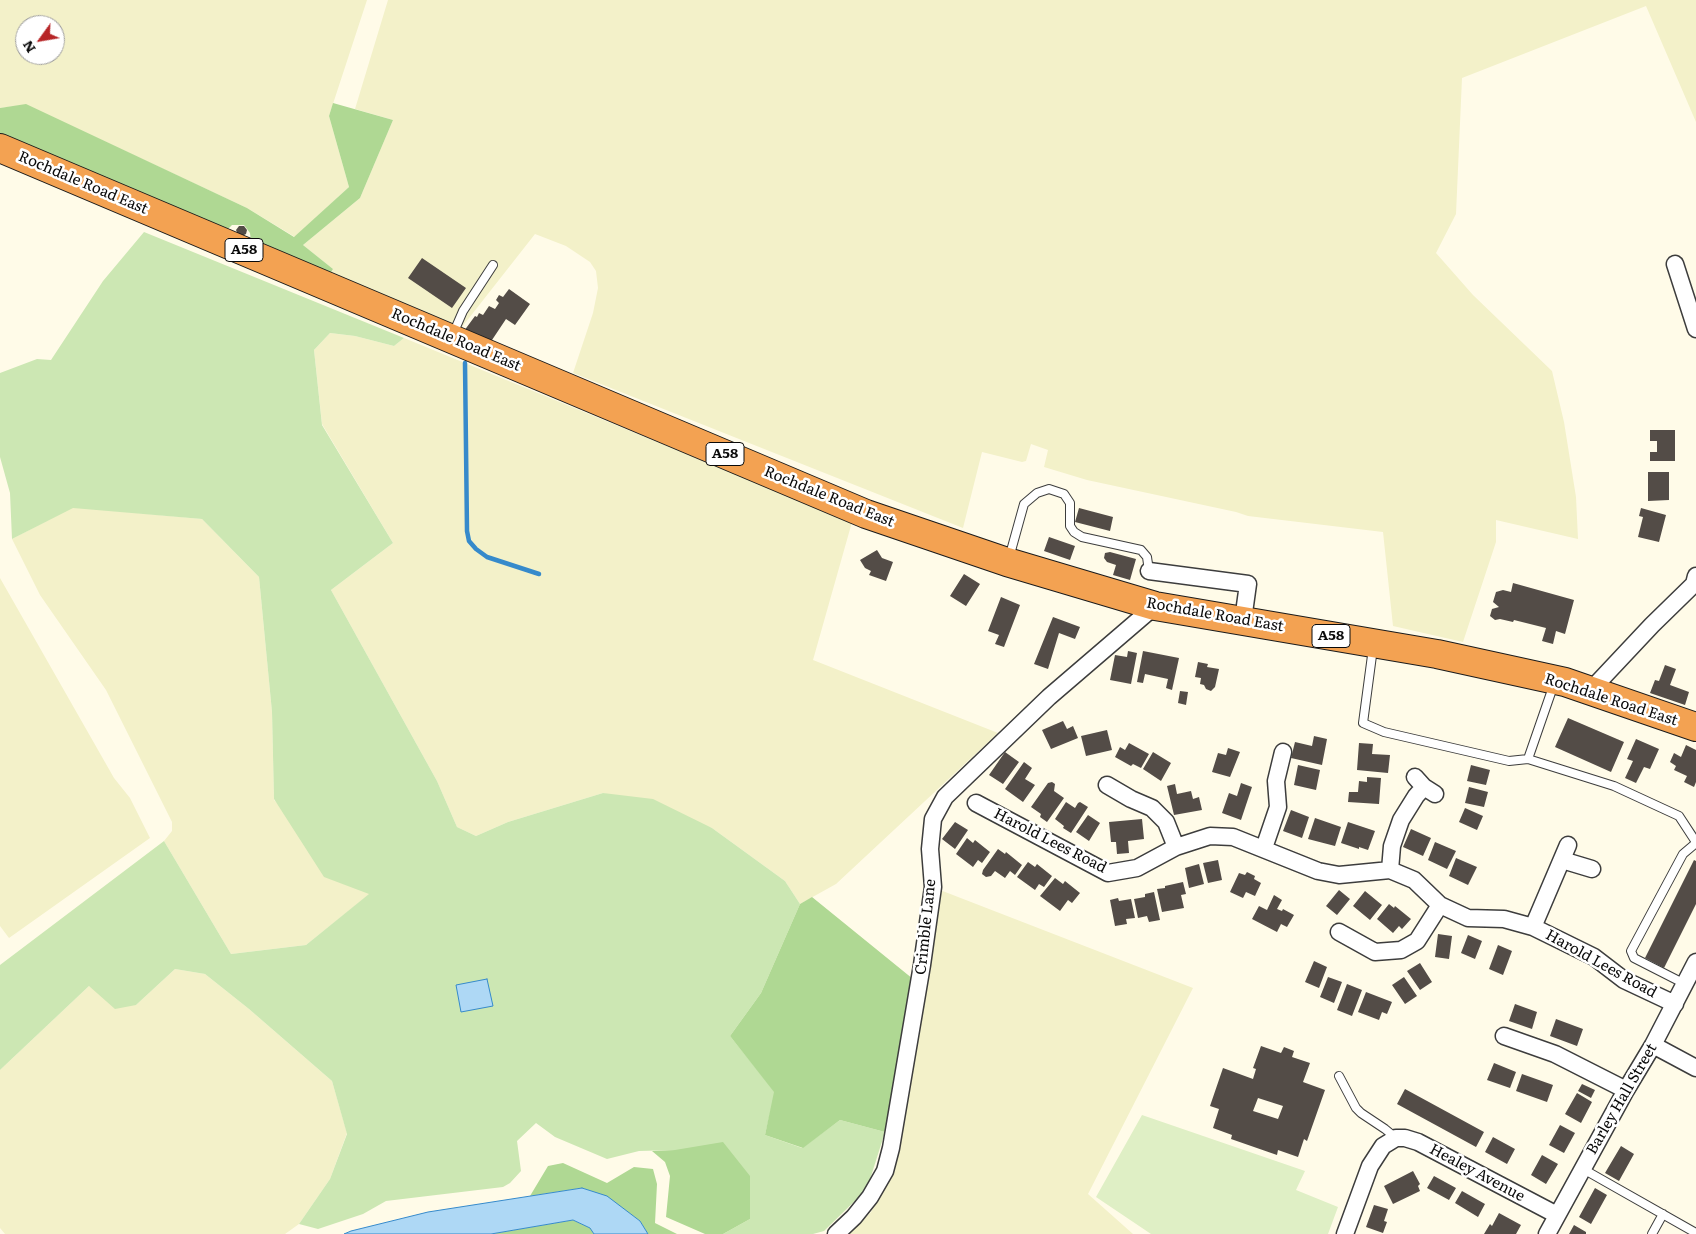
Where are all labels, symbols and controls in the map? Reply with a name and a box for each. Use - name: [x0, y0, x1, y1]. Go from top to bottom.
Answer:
- north arrow: [15, 15, 65, 65]
- text: N: [17, 37, 40, 58]
- street label: Rochdale Road East: [16, 148, 150, 218]
- road number: A58: [225, 238, 263, 262]
- street label: Rochdale Road East: [389, 305, 523, 375]
- road number: A58: [706, 442, 744, 466]
- street label: Rochdale Road East: [761, 463, 897, 531]
- street label: Rochdale Road East: [1145, 594, 1285, 636]
- road number: A58: [1312, 624, 1350, 648]
- street label: Rochdale Road East: [1542, 670, 1680, 730]
- street label: Harold Lees Road: [991, 805, 1109, 877]
- street label: Crimble Lane: [912, 878, 940, 976]
- street label: Harold Lees Road: [1542, 926, 1660, 1002]
- street label: Barley Hall Street: [1583, 1040, 1661, 1158]
- street label: Healey Avenue: [1426, 1140, 1528, 1206]

